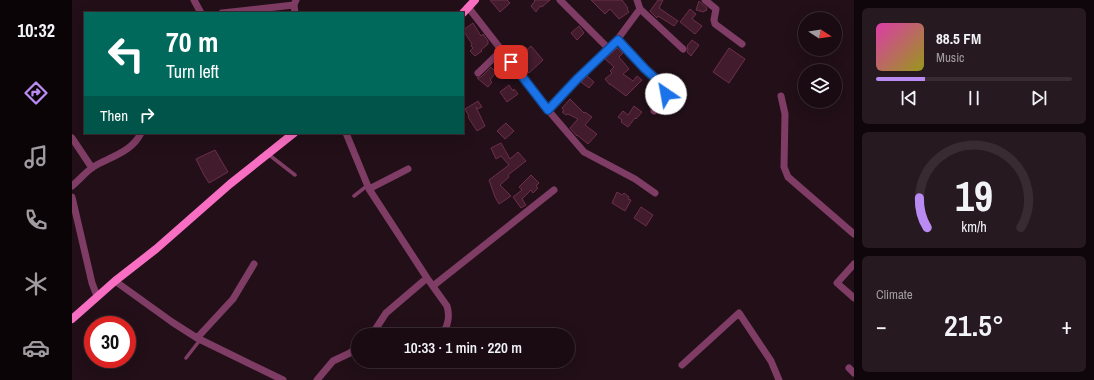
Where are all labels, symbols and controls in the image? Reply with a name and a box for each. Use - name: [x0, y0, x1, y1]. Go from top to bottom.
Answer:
- north arrow: [798, 12, 842, 56]
- map controls: [798, 12, 842, 108]
- text: 10:32: [17, 18, 55, 43]
- text: 70 m: [166, 23, 218, 61]
- icon: left: [100, 28, 152, 80]
- text: 88.5 FM: [936, 28, 981, 49]
- pin: [494, 45, 528, 79]
- text: Music: [936, 49, 964, 66]
- icon: arrive: [500, 51, 522, 73]
- text: Turn left: [166, 59, 219, 84]
- button: layers: [798, 64, 842, 108]
- position arrow: [645, 73, 687, 115]
- icon: directions: [22, 79, 50, 107]
- icon: previous: [898, 87, 920, 109]
- icon: pause: [963, 87, 985, 109]
- icon: next: [1028, 87, 1050, 109]
- icon: right: [136, 104, 158, 126]
- text: Then: [100, 105, 128, 126]
- icon: music: [22, 143, 50, 171]
- text: 19: [955, 168, 993, 224]
- icon: phone: [22, 206, 50, 234]
- text: km/h: [961, 217, 987, 236]
- icon: climate: [22, 270, 50, 298]
- text: Climate: [876, 286, 913, 303]
- text: 21.5°: [944, 305, 1004, 345]
- text: −: [876, 311, 887, 341]
- text: +: [1061, 311, 1072, 341]
- speed limit sign: 30: [84, 316, 136, 368]
- icon: car: [22, 334, 50, 362]
- text: 10:33 · 1 min · 220 m: [404, 337, 522, 358]

